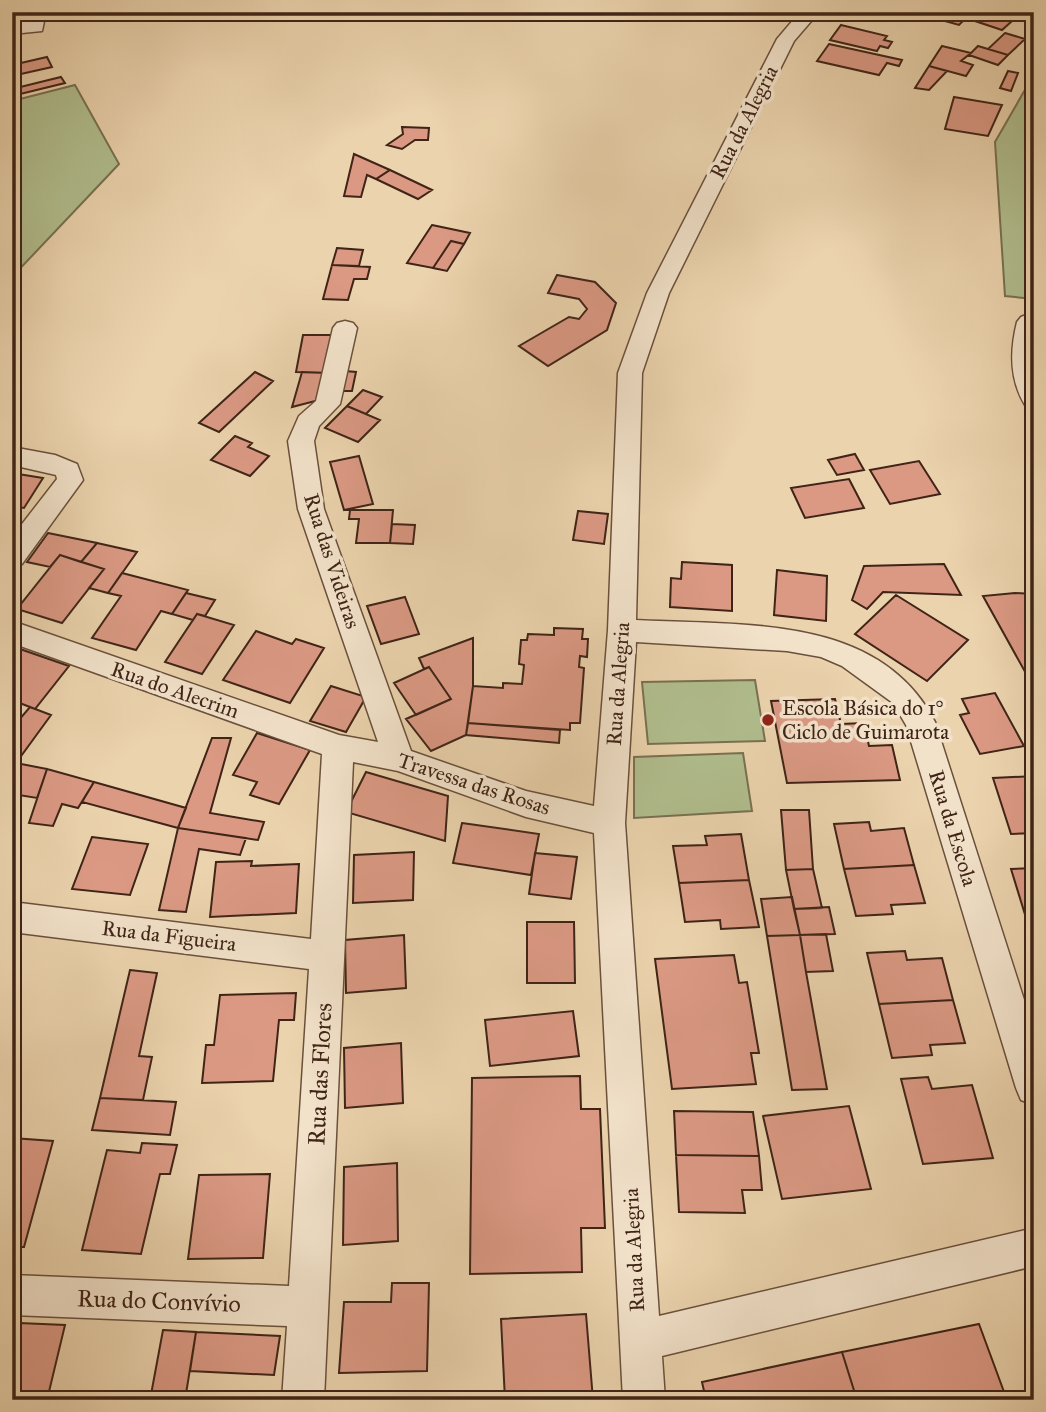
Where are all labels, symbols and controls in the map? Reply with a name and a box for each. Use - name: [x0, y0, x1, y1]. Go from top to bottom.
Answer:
- street label: Rua da Alegria: [704, 61, 784, 183]
- street label: Rua das Videiras: [298, 490, 366, 632]
- street label: Rua da Alegria: [601, 621, 635, 747]
- street label: Rua do Alecrim: [108, 656, 243, 724]
- place label: Escola Básica do 1° Ciclo de Guimarota: [782, 695, 949, 745]
- marker: Escola Básica do 1° Ciclo de Guimarota: [760, 712, 776, 728]
- street label: Travessa das Rosas: [394, 747, 554, 821]
- street label: Rua da Escola: [923, 767, 983, 889]
- street label: Rua da Figueira: [100, 915, 238, 957]
- street label: Rua das Flores: [301, 1002, 339, 1146]
- street label: Rua da Alegria: [618, 1187, 650, 1313]
- street label: Rua do Convívio: [77, 1283, 241, 1319]

